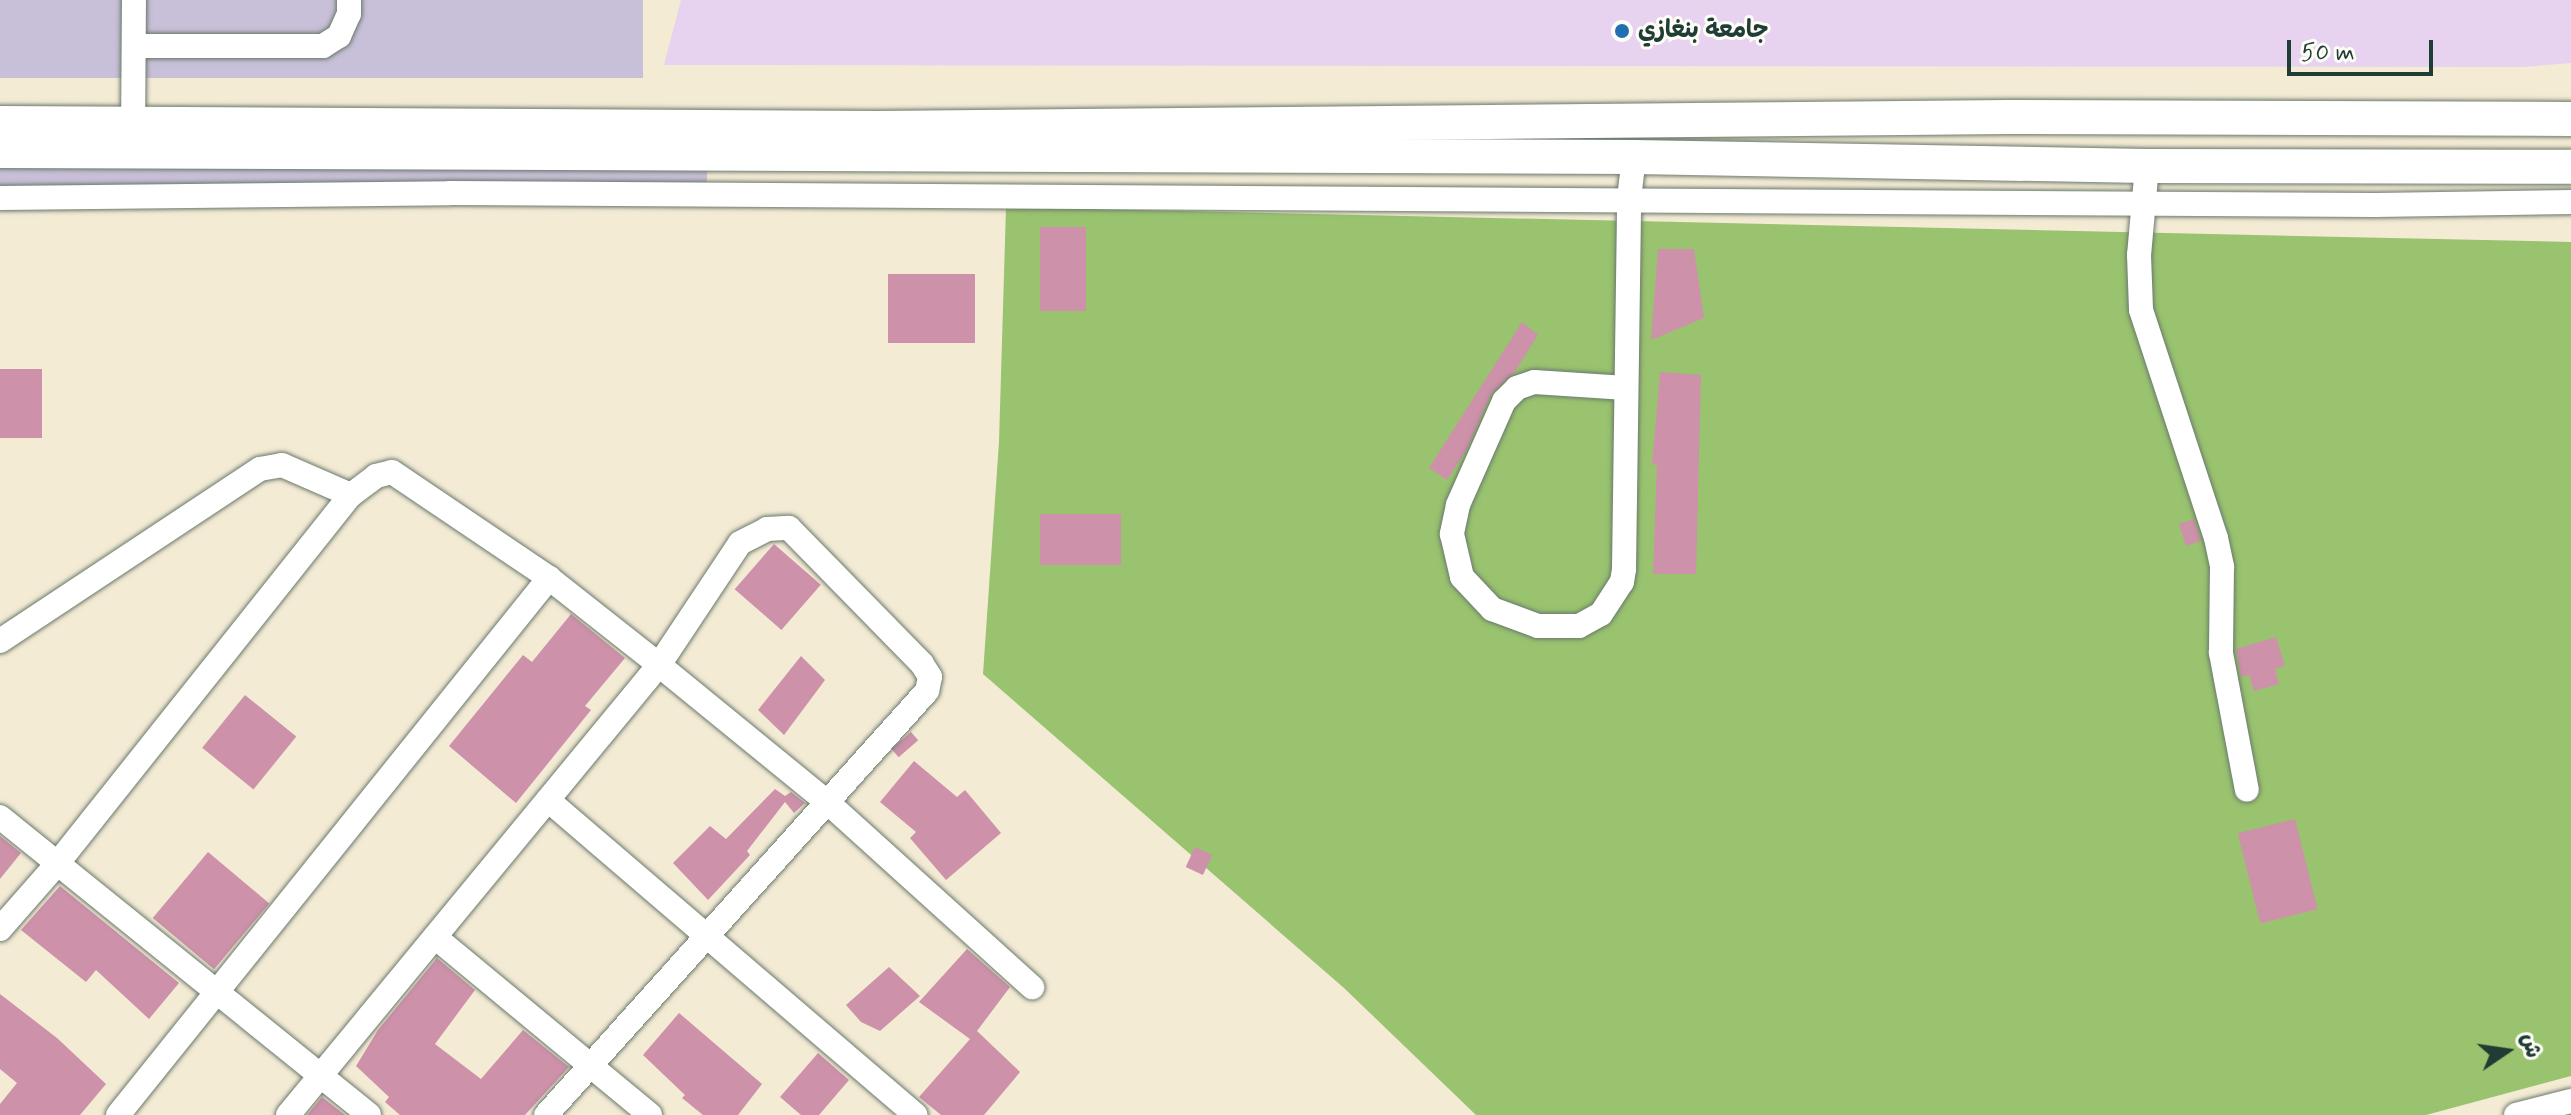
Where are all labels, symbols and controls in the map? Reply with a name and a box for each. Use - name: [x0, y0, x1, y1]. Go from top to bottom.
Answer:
- place label: جامعة بنغازي: [1638, 17, 1768, 45]
- marker: جامعة بنغازي: [1613, 22, 1631, 40]
- scale bar: [2291, 24, 2437, 74]
- text: 50 m: [2301, 38, 2355, 69]
- north arrow: [2467, 1011, 2547, 1091]
- text: ش: [2514, 1031, 2547, 1061]

